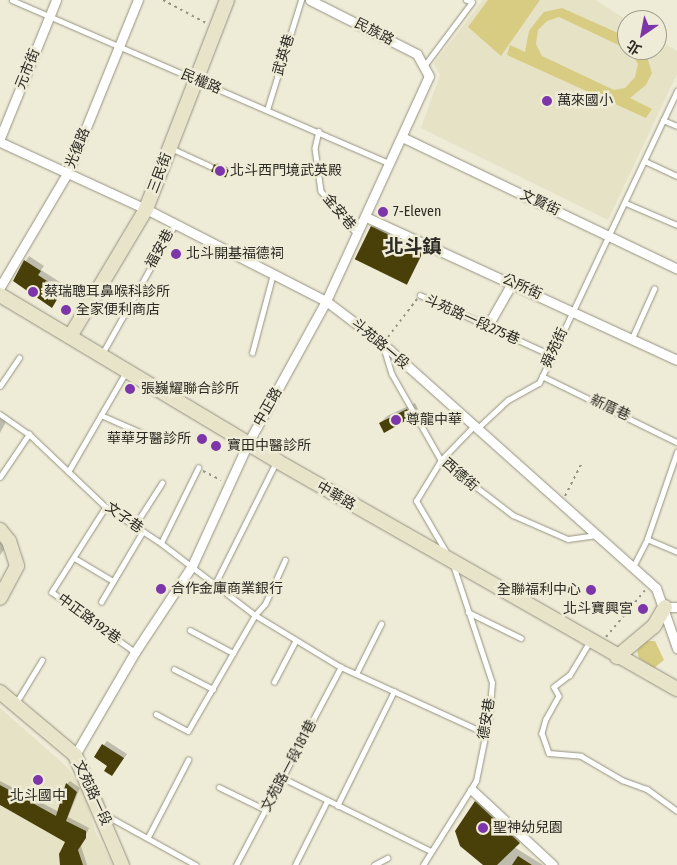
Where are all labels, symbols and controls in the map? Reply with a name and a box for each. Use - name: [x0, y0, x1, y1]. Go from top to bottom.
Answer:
- north arrow: [617, 10, 667, 60]
- street label: 民族路: [351, 15, 397, 49]
- street label: 武英巷: [270, 32, 298, 78]
- text: 北: [624, 36, 645, 58]
- street label: 元市街: [12, 46, 44, 92]
- street label: 民權路: [178, 66, 224, 98]
- place label: 萬來國小: [557, 93, 613, 109]
- marker: 萬來國小: [541, 95, 553, 107]
- street label: 光復路: [62, 125, 94, 171]
- street label: 三民街: [145, 150, 175, 196]
- place label: 北斗西門境武英殿: [230, 163, 342, 179]
- marker: 北斗西門境武英殿: [214, 165, 226, 177]
- street label: 文賢街: [517, 187, 563, 219]
- street label: 金安巷: [319, 191, 359, 233]
- place label: 7-Eleven: [393, 204, 441, 220]
- marker: 7-Eleven: [377, 206, 389, 218]
- street label: 福安巷: [142, 227, 178, 271]
- district label: 北斗鎮: [385, 236, 441, 258]
- place label: 北斗開基福德祠: [186, 246, 284, 262]
- marker: 北斗開基福德祠: [170, 248, 182, 260]
- street label: 公所街: [499, 271, 545, 303]
- place label: 蔡瑞聰耳鼻喉科診所: [44, 284, 170, 300]
- marker: 蔡瑞聰耳鼻喉科診所: [26, 285, 40, 299]
- street label: 斗苑路一段275巷: [422, 292, 522, 348]
- place label: 全家便利商店: [76, 302, 160, 318]
- marker: 全家便利商店: [60, 304, 72, 316]
- street label: 斗苑路一段: [348, 315, 412, 373]
- street label: 舜苑街: [539, 325, 571, 371]
- place label: 張巍耀聯合診所: [141, 381, 239, 397]
- marker: 張巍耀聯合診所: [123, 382, 137, 396]
- street label: 中正路: [250, 385, 286, 429]
- street label: 新厝巷: [587, 392, 633, 424]
- place label: 尊龍中華: [406, 412, 462, 428]
- marker: 尊龍中華: [390, 414, 402, 426]
- place label: 華華牙醫診所: [107, 431, 191, 447]
- marker: 華華牙醫診所: [195, 432, 209, 446]
- place label: 寶田中醫診所: [227, 438, 311, 454]
- marker: 寶田中醫診所: [209, 439, 223, 453]
- street label: 西德街: [439, 455, 481, 495]
- street label: 中華路: [314, 478, 358, 514]
- street label: 文子巷: [102, 499, 146, 537]
- place label: 合作金庫商業銀行: [171, 581, 283, 597]
- place label: 全聯福利中心: [497, 582, 581, 598]
- marker: 合作金庫商業銀行: [155, 583, 167, 595]
- marker: 全聯福利中心: [585, 584, 597, 596]
- street label: 中正路192巷: [54, 590, 124, 648]
- place label: 北斗寶興宮: [563, 601, 633, 617]
- marker: 北斗寶興宮: [637, 603, 649, 615]
- street label: 德安巷: [475, 697, 499, 741]
- street label: 文苑路一段181巷: [258, 717, 320, 815]
- street label: 文苑路一段: [70, 758, 114, 828]
- marker: 北斗國中: [32, 774, 44, 786]
- place label: 北斗國中: [10, 788, 66, 804]
- place label: 聖神幼兒園: [493, 820, 563, 836]
- marker: 聖神幼兒園: [477, 822, 489, 834]

